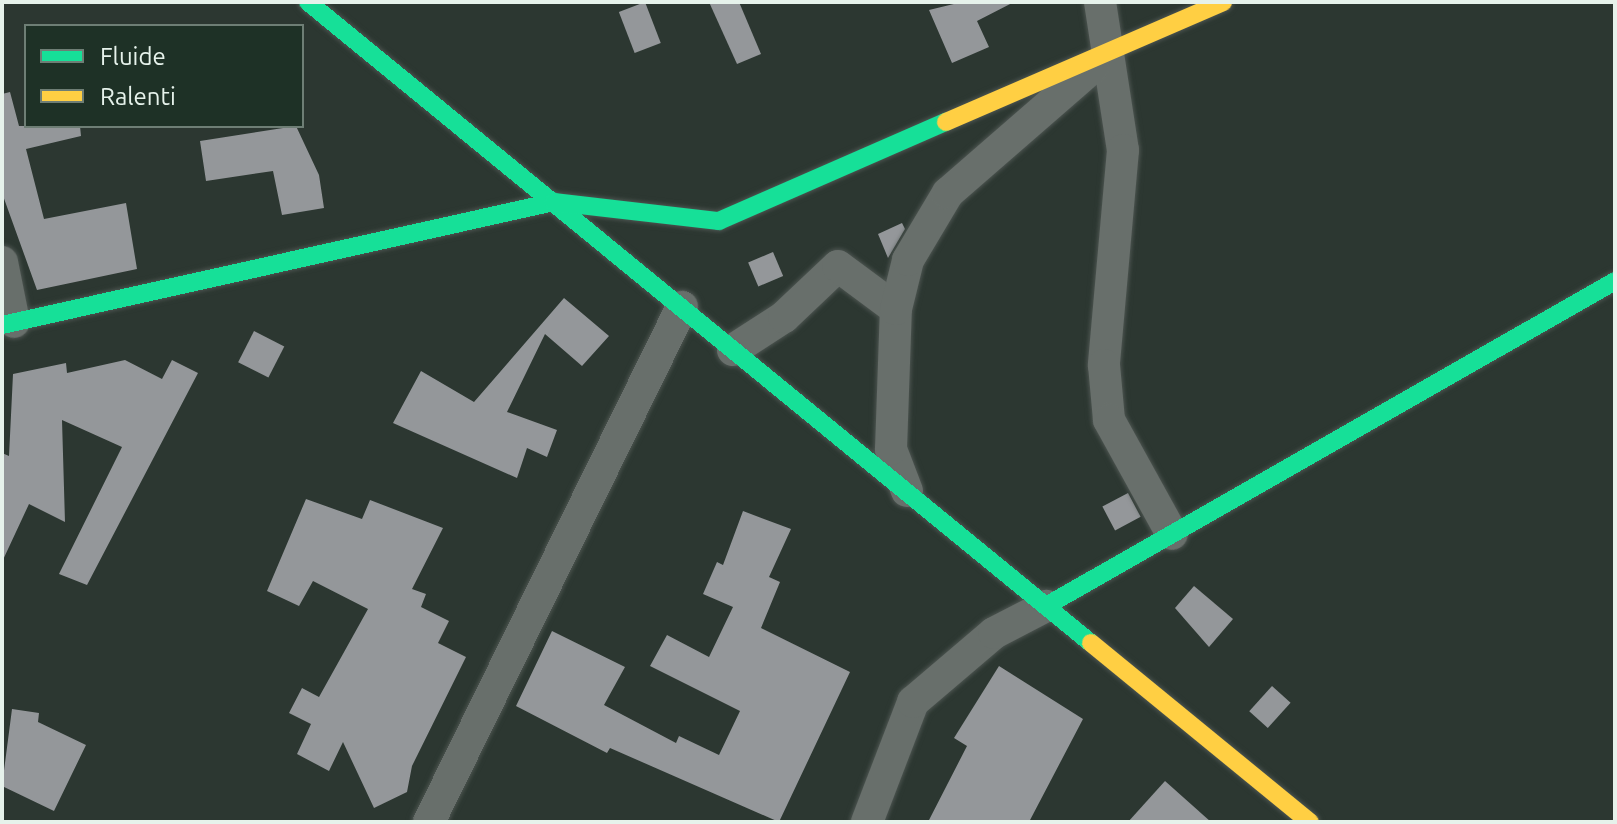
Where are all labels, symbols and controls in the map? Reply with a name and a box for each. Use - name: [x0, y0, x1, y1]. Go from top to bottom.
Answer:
- legend: [24, 24, 304, 128]
- text: Fluide: [100, 43, 166, 70]
- text: Ralenti: [100, 83, 176, 110]

